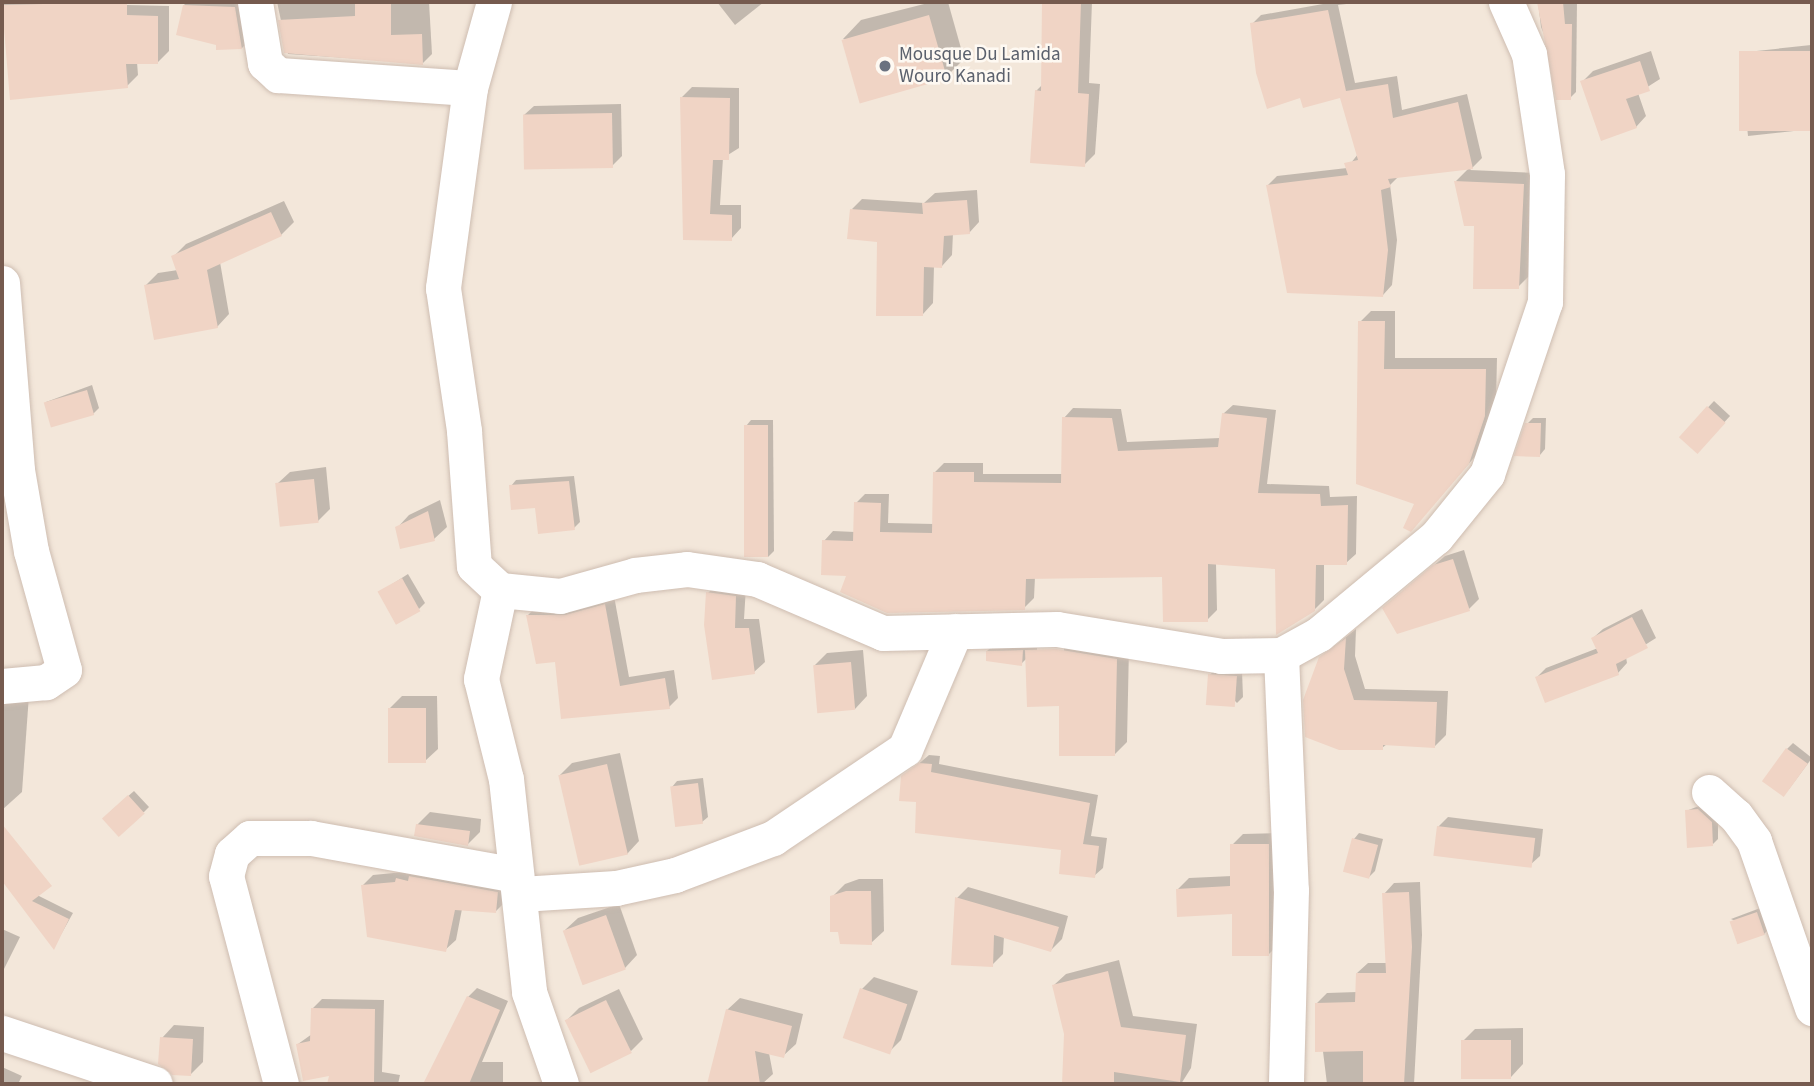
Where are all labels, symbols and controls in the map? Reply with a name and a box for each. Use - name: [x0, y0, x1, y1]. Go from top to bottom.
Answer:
- place label: Mousque Du Lamida Wouro Kanadi: [899, 44, 1061, 88]
- marker: Mousque Du Lamida Wouro Kanadi: [877, 58, 893, 74]

